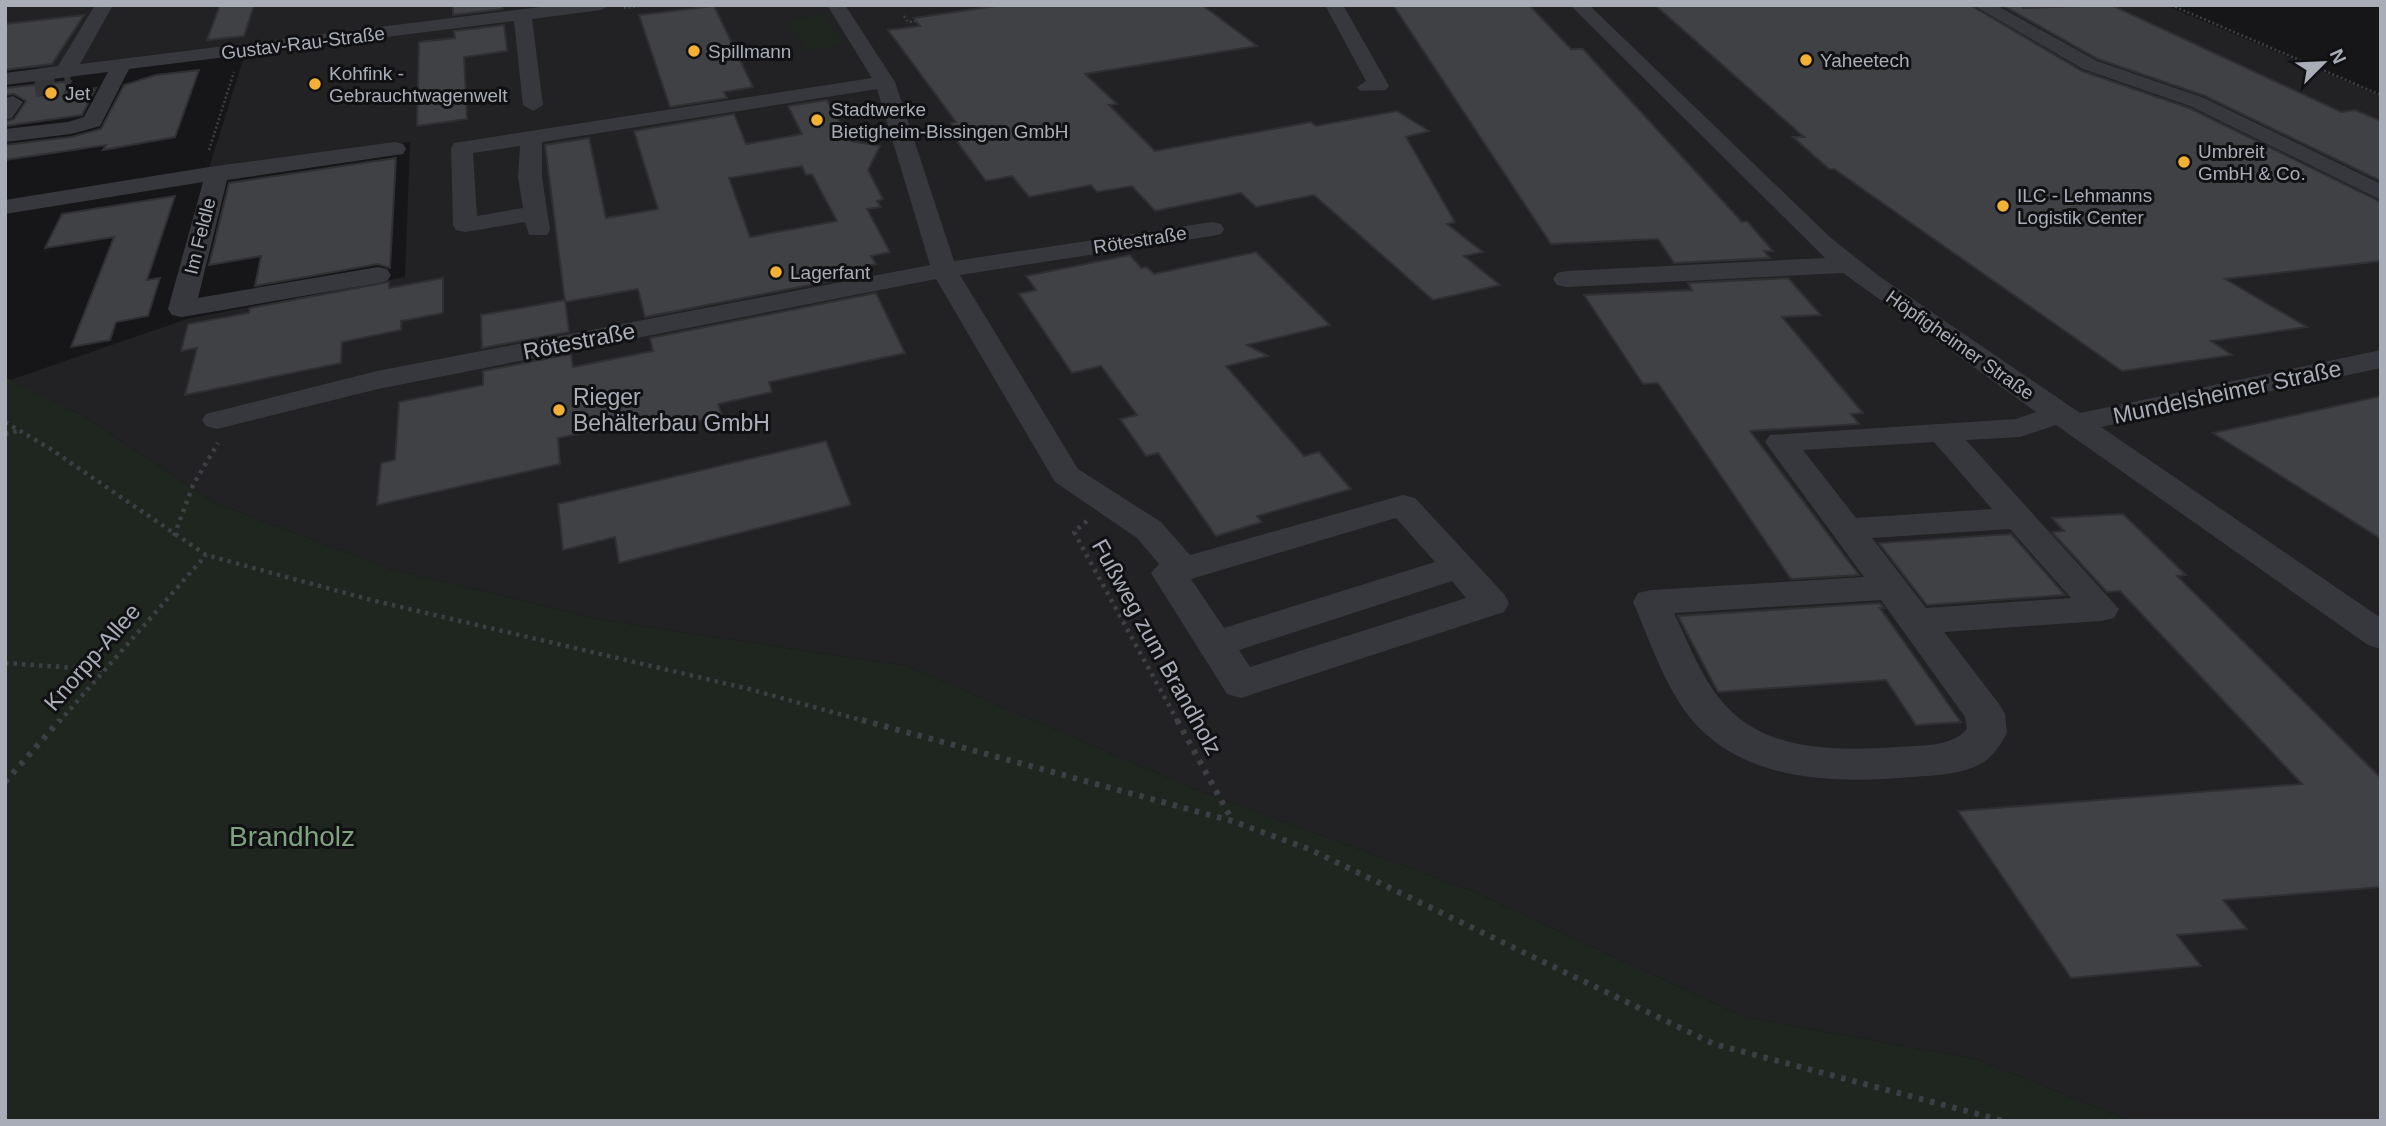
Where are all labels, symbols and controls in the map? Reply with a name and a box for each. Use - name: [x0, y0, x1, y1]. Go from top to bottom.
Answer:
- street label: Gustav-Rau-Straße: [220, 23, 386, 63]
- north arrow: [2288, 28, 2358, 98]
- place label: Spillmann: [708, 41, 791, 62]
- marker: Spillmann: [686, 43, 702, 59]
- text: N: [2326, 46, 2350, 67]
- place label: Yaheetech: [1820, 50, 1909, 71]
- marker: Yaheetech: [1798, 52, 1814, 68]
- place label: Kohfink - Gebrauchtwagenwelt: [329, 63, 508, 106]
- marker: Kohfink - Gebrauchtwagenwelt: [307, 76, 323, 92]
- place label: Jet: [65, 83, 91, 104]
- marker: Jet: [43, 85, 59, 101]
- place label: Stadtwerke Bietigheim-Bissingen GmbH: [831, 99, 1069, 142]
- marker: Stadtwerke Bietigheim-Bissingen GmbH: [809, 112, 825, 128]
- place label: Umbreit GmbH & Co.: [2198, 141, 2306, 184]
- marker: Umbreit GmbH & Co.: [2176, 154, 2192, 170]
- place label: ILC - Lehmanns Logistik Center: [2017, 185, 2152, 228]
- street label: Im Feldle: [180, 196, 220, 276]
- marker: ILC - Lehmanns Logistik Center: [1995, 198, 2011, 214]
- street label: Rötestraße: [1092, 222, 1188, 258]
- place label: Lagerfant: [790, 262, 871, 283]
- marker: Lagerfant: [768, 264, 784, 280]
- street label: Höpfigheimer Straße: [1882, 286, 2038, 404]
- street label: Rötestraße: [521, 317, 637, 365]
- street label: Mundelsheimer Straße: [2111, 355, 2343, 429]
- place label: Rieger Behälterbau GmbH: [573, 384, 770, 436]
- marker: Rieger Behälterbau GmbH: [551, 402, 567, 418]
- street label: Fußweg zum Brandholz: [1087, 534, 1227, 760]
- street label: Knorpp-Allee: [39, 598, 145, 716]
- park label: Brandholz: [229, 821, 355, 852]

